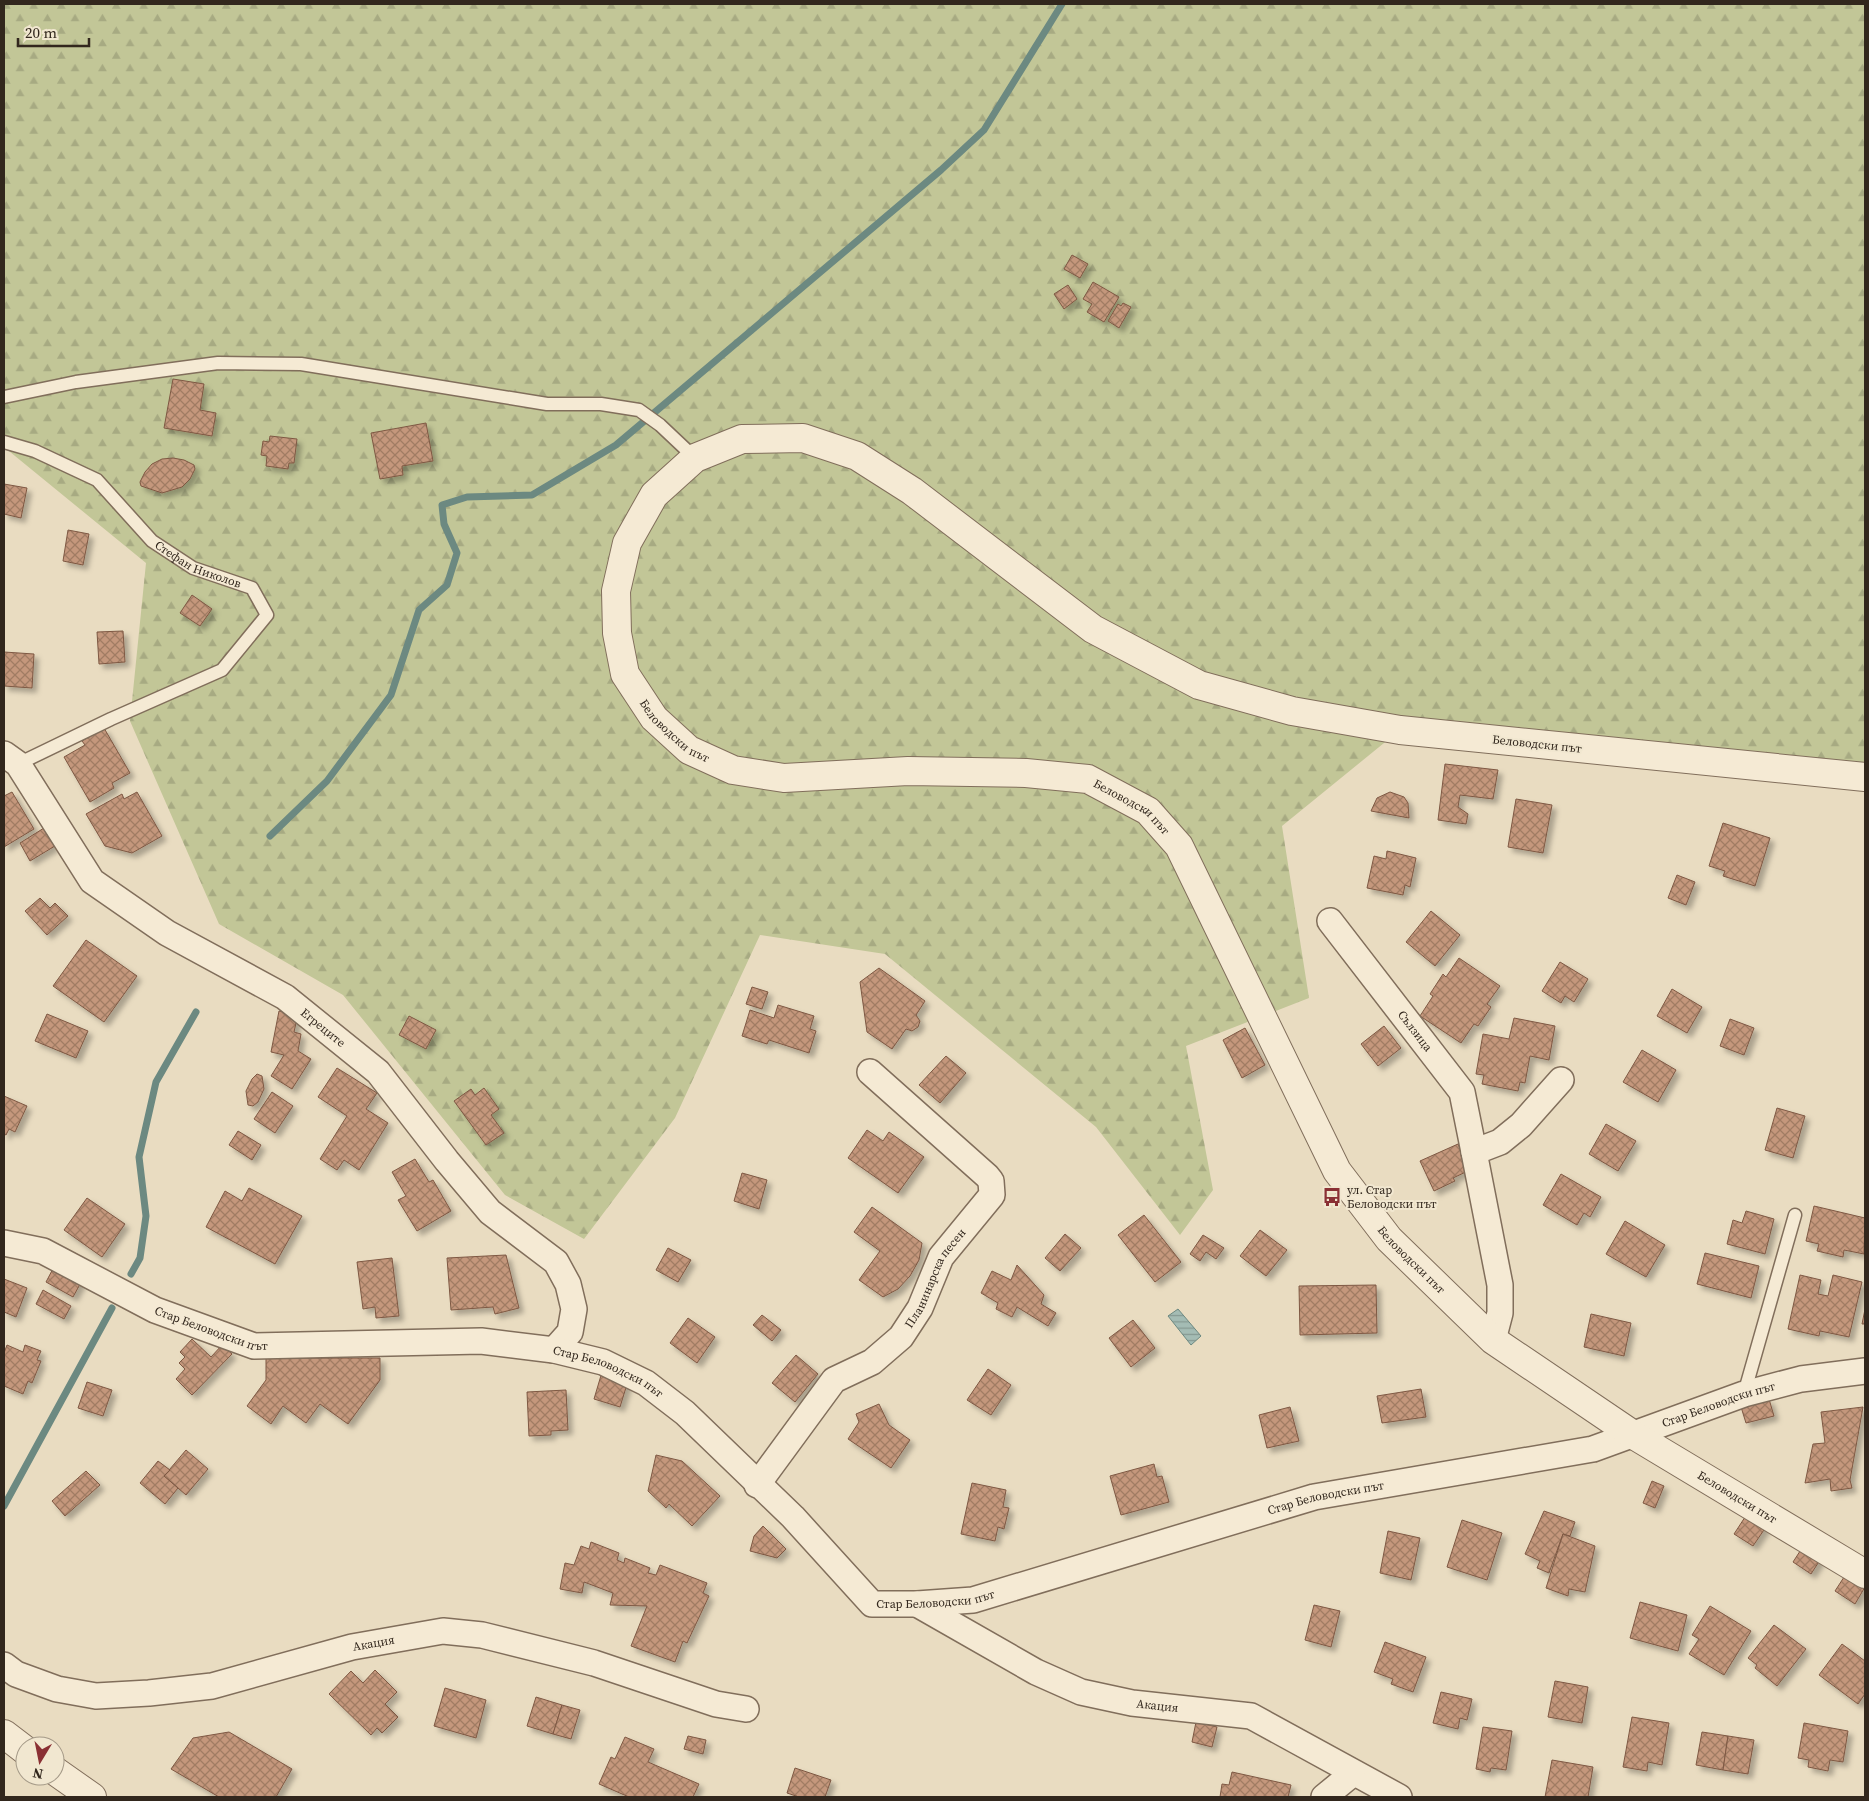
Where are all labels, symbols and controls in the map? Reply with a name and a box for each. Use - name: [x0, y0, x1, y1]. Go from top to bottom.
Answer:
- scale bar: [18, 15, 89, 47]
- text: 20 m: [25, 22, 57, 43]
- street label: Стефан Николов: [152, 537, 243, 592]
- street label: Беловодски път: [636, 696, 713, 766]
- street label: Беловодски път: [1492, 731, 1583, 757]
- street label: Беловодски път: [1091, 775, 1174, 839]
- street label: Егреците: [297, 1005, 349, 1051]
- street label: Сълзица: [1394, 1007, 1436, 1056]
- place label: ул. Стар Беловодски път: [1347, 1182, 1437, 1212]
- bus stop icon: ул. Стар Беловодски път: [1321, 1186, 1343, 1208]
- street label: Беловодски път: [1374, 1223, 1449, 1298]
- street label: Планинарска песен: [901, 1225, 970, 1331]
- street label: Стар Беловодски път: [152, 1303, 269, 1354]
- street label: Стар Беловодски път: [551, 1342, 667, 1402]
- street label: Стар Беловодски път: [1660, 1378, 1778, 1431]
- street label: Беловодски път: [1695, 1467, 1780, 1528]
- street label: Стар Беловодски път: [1266, 1477, 1386, 1519]
- street label: Стар Беловодски път: [876, 1586, 997, 1612]
- street label: Акация: [351, 1632, 396, 1655]
- street label: Акация: [1136, 1696, 1179, 1716]
- north arrow: [15, 1736, 65, 1786]
- text: N: [31, 1763, 45, 1785]

